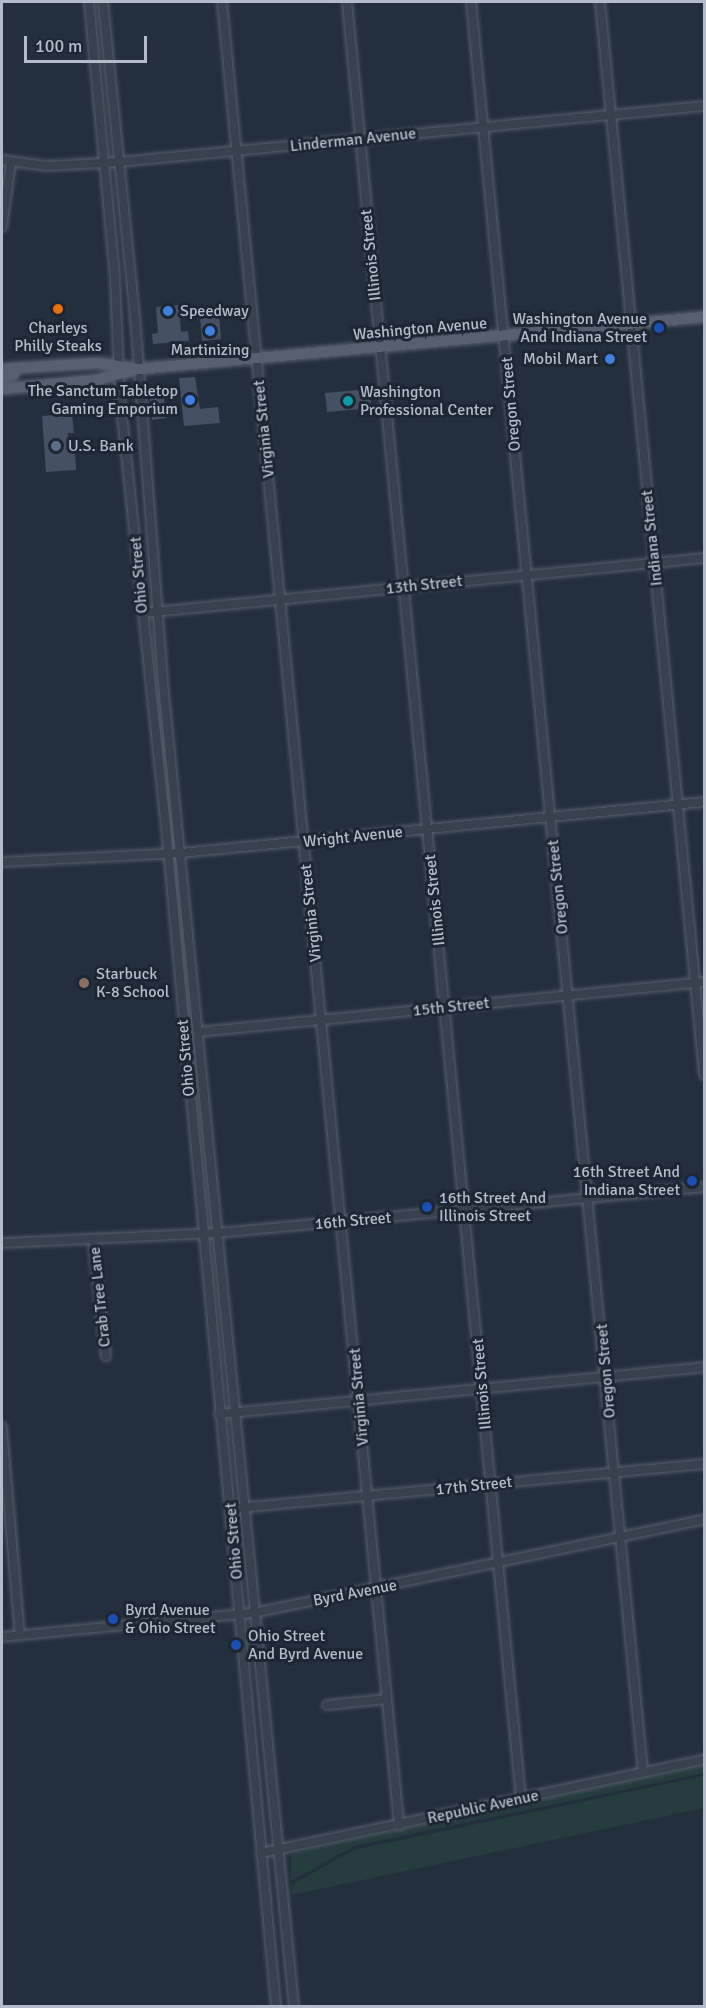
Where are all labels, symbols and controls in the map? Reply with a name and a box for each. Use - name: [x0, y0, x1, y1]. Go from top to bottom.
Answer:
- scale bar: [27, 24, 150, 62]
- text: 100 m: [35, 35, 82, 57]
- street label: Linderman Avenue: [289, 124, 417, 156]
- street label: Illinois Street: [357, 208, 385, 302]
- place label: Speedway: [180, 301, 249, 321]
- marker: Charleys Philly Steaks: [51, 302, 65, 316]
- marker: Speedway: [161, 304, 175, 318]
- place label: Washington Avenue And Indiana Street: [513, 309, 647, 347]
- street label: Washington Avenue: [352, 314, 488, 344]
- place label: Charleys Philly Steaks: [14, 318, 102, 356]
- marker: Washington Avenue And Indiana Street: [652, 321, 666, 335]
- marker: Martinizing: [203, 324, 217, 338]
- place label: Martinizing: [170, 340, 250, 360]
- place label: Mobil Mart: [523, 349, 598, 369]
- marker: Mobil Mart: [603, 352, 617, 366]
- street label: Oregon Street: [497, 356, 525, 452]
- street label: Virginia Street: [249, 379, 279, 479]
- place label: The Sanctum Tabletop Gaming Emporium: [28, 381, 178, 419]
- place label: Washington Professional Center: [360, 382, 493, 420]
- marker: The Sanctum Tabletop Gaming Emporium: [183, 393, 197, 407]
- marker: Washington Professional Center: [341, 394, 355, 408]
- place label: U.S. Bank: [68, 436, 134, 456]
- marker: U.S. Bank: [49, 439, 63, 453]
- street label: Indiana Street: [637, 489, 667, 587]
- street label: Ohio Street: [126, 536, 152, 614]
- street label: 13th Street: [385, 571, 463, 599]
- street label: Wright Avenue: [302, 822, 404, 852]
- street label: Oregon Street: [543, 839, 573, 935]
- street label: Illinois Street: [421, 853, 449, 947]
- street label: Virginia Street: [296, 863, 326, 963]
- place label: Starbuck K-8 School: [96, 964, 170, 1002]
- marker: Starbuck K-8 School: [77, 976, 91, 990]
- street label: 15th Street: [412, 993, 490, 1021]
- street label: Ohio Street: [173, 1019, 199, 1097]
- place label: 16th Street And Indiana Street: [573, 1162, 680, 1200]
- marker: 16th Street And Indiana Street: [685, 1174, 699, 1188]
- place label: 16th Street And Illinois Street: [439, 1188, 546, 1226]
- marker: 16th Street And Illinois Street: [420, 1200, 434, 1214]
- street label: 16th Street: [314, 1208, 392, 1234]
- street label: Crab Tree Lane: [85, 1246, 115, 1348]
- street label: Oregon Street: [592, 1323, 620, 1419]
- street label: Illinois Street: [468, 1337, 496, 1431]
- street label: Virginia Street: [345, 1347, 373, 1447]
- street label: 17th Street: [435, 1472, 513, 1500]
- street label: Ohio Street: [221, 1502, 247, 1580]
- street label: Byrd Avenue: [312, 1575, 398, 1611]
- place label: Byrd Avenue & Ohio Street: [125, 1600, 216, 1638]
- marker: Byrd Avenue & Ohio Street: [106, 1612, 120, 1626]
- place label: Ohio Street And Byrd Avenue: [248, 1626, 363, 1664]
- marker: Ohio Street And Byrd Avenue: [229, 1638, 243, 1652]
- street label: Republic Avenue: [426, 1786, 540, 1828]

